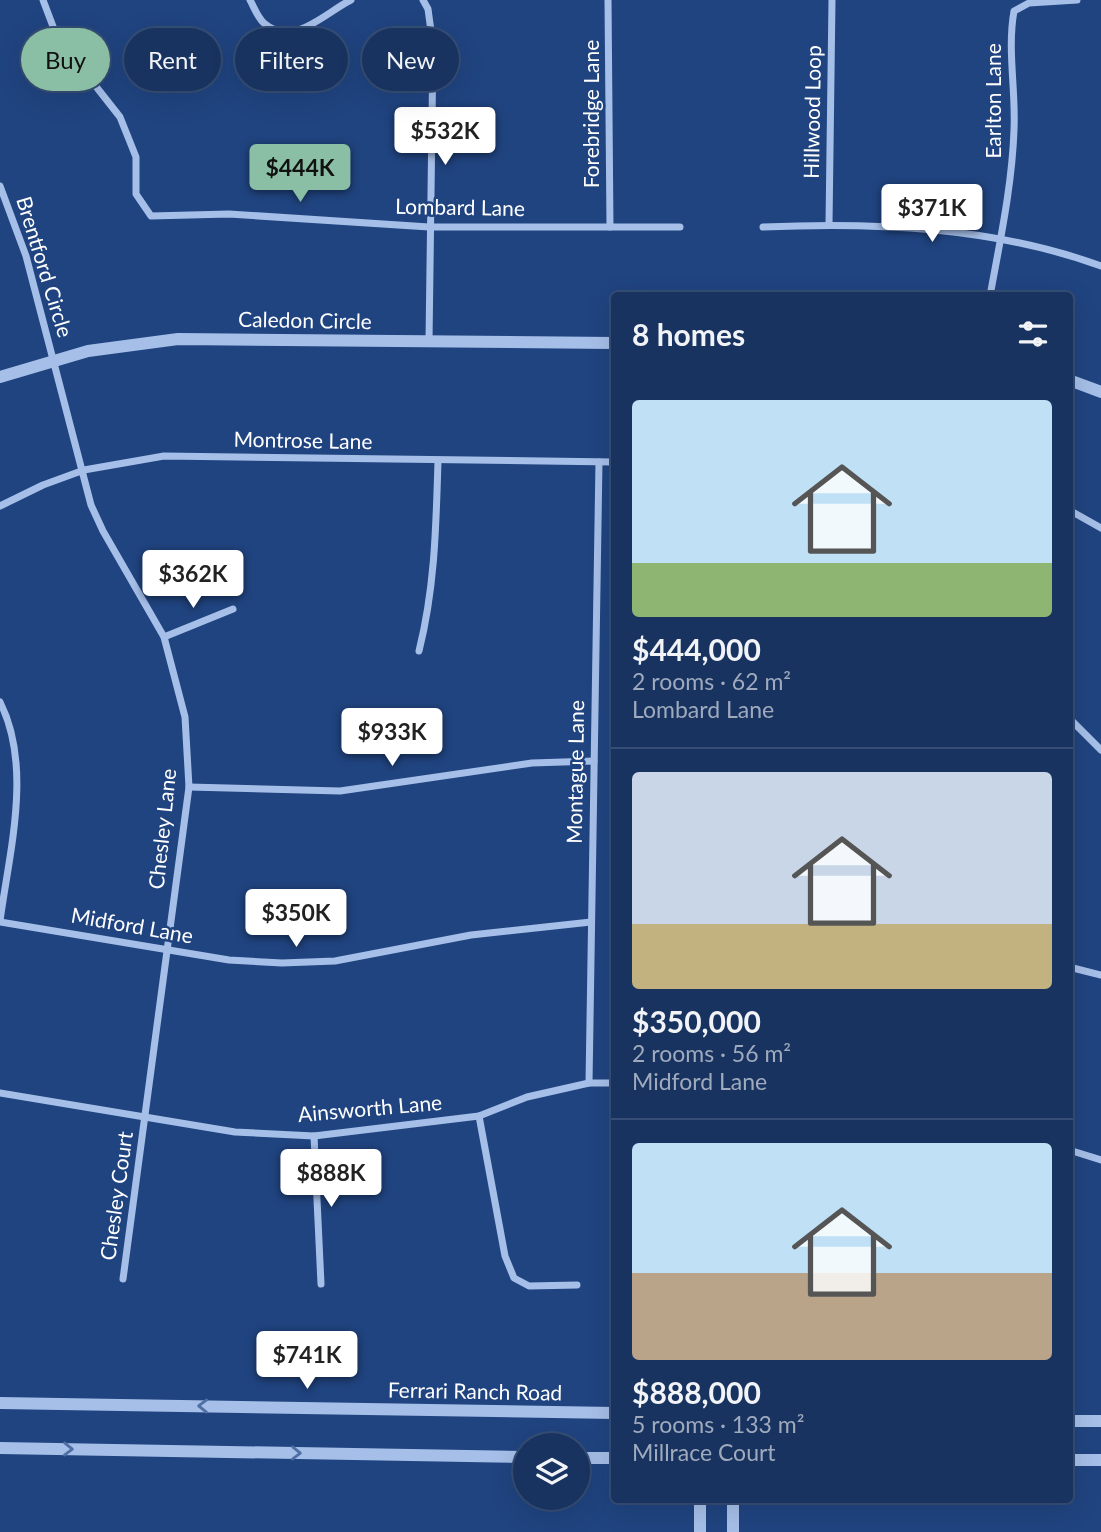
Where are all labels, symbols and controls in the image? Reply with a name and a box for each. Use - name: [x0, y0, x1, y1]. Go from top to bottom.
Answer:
- chip: Buy: [21, 28, 110, 91]
- chip: Rent: [124, 28, 221, 91]
- chip: Filters: [235, 28, 348, 91]
- chip: New: [362, 28, 459, 91]
- street label: Forebridge Lane: [578, 40, 603, 188]
- street label: Earlton Lane: [980, 43, 1005, 159]
- street label: Hillwood Loop: [798, 45, 825, 179]
- pin: $532K: [396, 108, 494, 167]
- text: $532K: [410, 116, 480, 144]
- pin: $444K: [251, 144, 349, 204]
- text: $444K: [265, 153, 335, 181]
- pin: $371K: [883, 184, 981, 244]
- street label: Brentford Circle: [12, 193, 79, 340]
- street label: Lombard Lane: [395, 193, 525, 220]
- text: $371K: [897, 193, 967, 221]
- street label: Caledon Circle: [238, 306, 372, 333]
- icon: filters: [1014, 315, 1052, 353]
- text: 8 homes: [632, 316, 745, 352]
- street label: Montrose Lane: [233, 426, 373, 453]
- icon: home: [779, 446, 905, 572]
- pin: $362K: [144, 550, 242, 610]
- text: $362K: [158, 559, 228, 587]
- text: $444,000: [632, 631, 761, 667]
- text: 2 rooms · 62 m²: [632, 667, 791, 695]
- text: Lombard Lane: [632, 695, 774, 723]
- street label: Montague Lane: [561, 700, 588, 844]
- pin: $933K: [343, 708, 441, 768]
- text: $933K: [357, 717, 427, 745]
- street label: Chesley Lane: [143, 767, 180, 891]
- icon: home: [779, 818, 905, 944]
- pin: $350K: [247, 890, 345, 949]
- text: $350K: [261, 898, 331, 926]
- street label: Midford Lane: [69, 901, 195, 948]
- text: $350,000: [632, 1003, 761, 1039]
- text: 2 rooms · 56 m²: [632, 1039, 791, 1067]
- text: Midford Lane: [632, 1067, 767, 1095]
- street label: Ainsworth Lane: [297, 1089, 443, 1126]
- street label: Chesley Court: [94, 1129, 137, 1262]
- pin: $888K: [282, 1150, 380, 1209]
- text: $888K: [296, 1158, 366, 1186]
- icon: home: [779, 1189, 905, 1315]
- pin: $741K: [258, 1332, 356, 1391]
- text: $741K: [272, 1340, 342, 1368]
- text: $888,000: [632, 1374, 761, 1410]
- street label: Ferrari Ranch Road: [388, 1376, 562, 1405]
- one-way arrow: [197, 1398, 208, 1414]
- text: 5 rooms · 133 m²: [632, 1410, 804, 1438]
- map controls: [513, 1433, 590, 1510]
- button: layers: [513, 1433, 590, 1510]
- text: Millrace Court: [632, 1438, 776, 1466]
- one-way arrow: [63, 1442, 74, 1457]
- one-way arrow: [291, 1445, 301, 1461]

